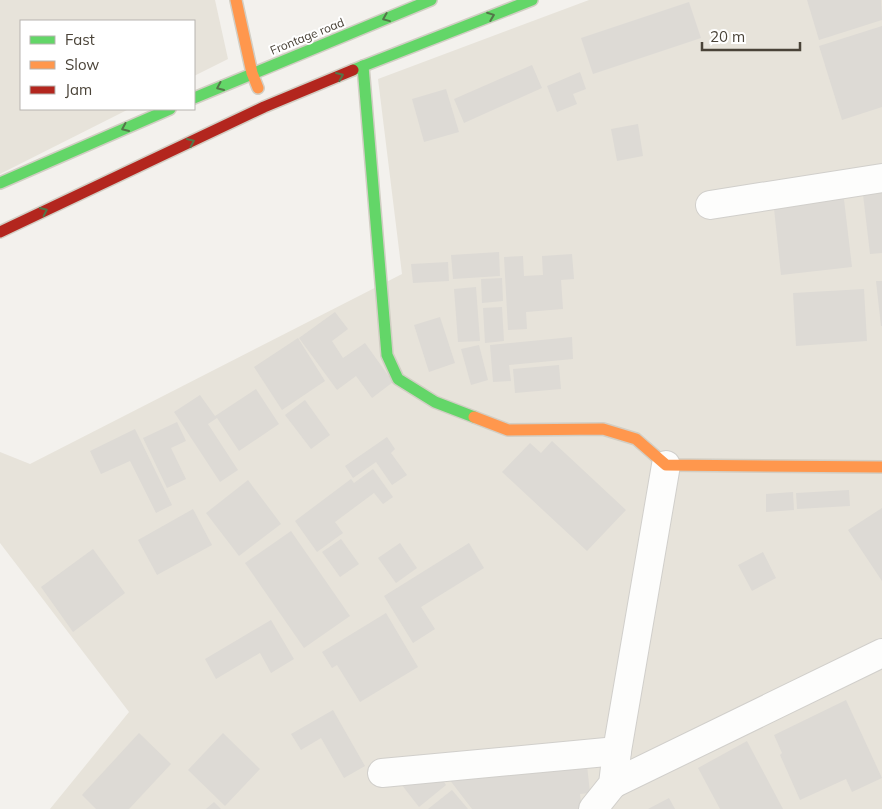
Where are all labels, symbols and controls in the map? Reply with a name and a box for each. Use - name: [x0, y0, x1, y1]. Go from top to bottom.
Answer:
- one-way arrow: [382, 12, 391, 23]
- one-way arrow: [486, 12, 495, 22]
- street label: Frontage road: [268, 14, 346, 58]
- legend: [20, 20, 195, 110]
- scale bar: [702, 20, 800, 52]
- text: 20 m: [710, 27, 745, 46]
- text: Fast: [65, 30, 95, 49]
- text: Slow: [65, 55, 99, 74]
- one-way arrow: [335, 72, 343, 82]
- text: Jam: [65, 80, 92, 99]
- one-way arrow: [216, 80, 225, 91]
- one-way arrow: [121, 122, 130, 133]
- one-way arrow: [186, 138, 195, 148]
- one-way arrow: [39, 207, 48, 218]

